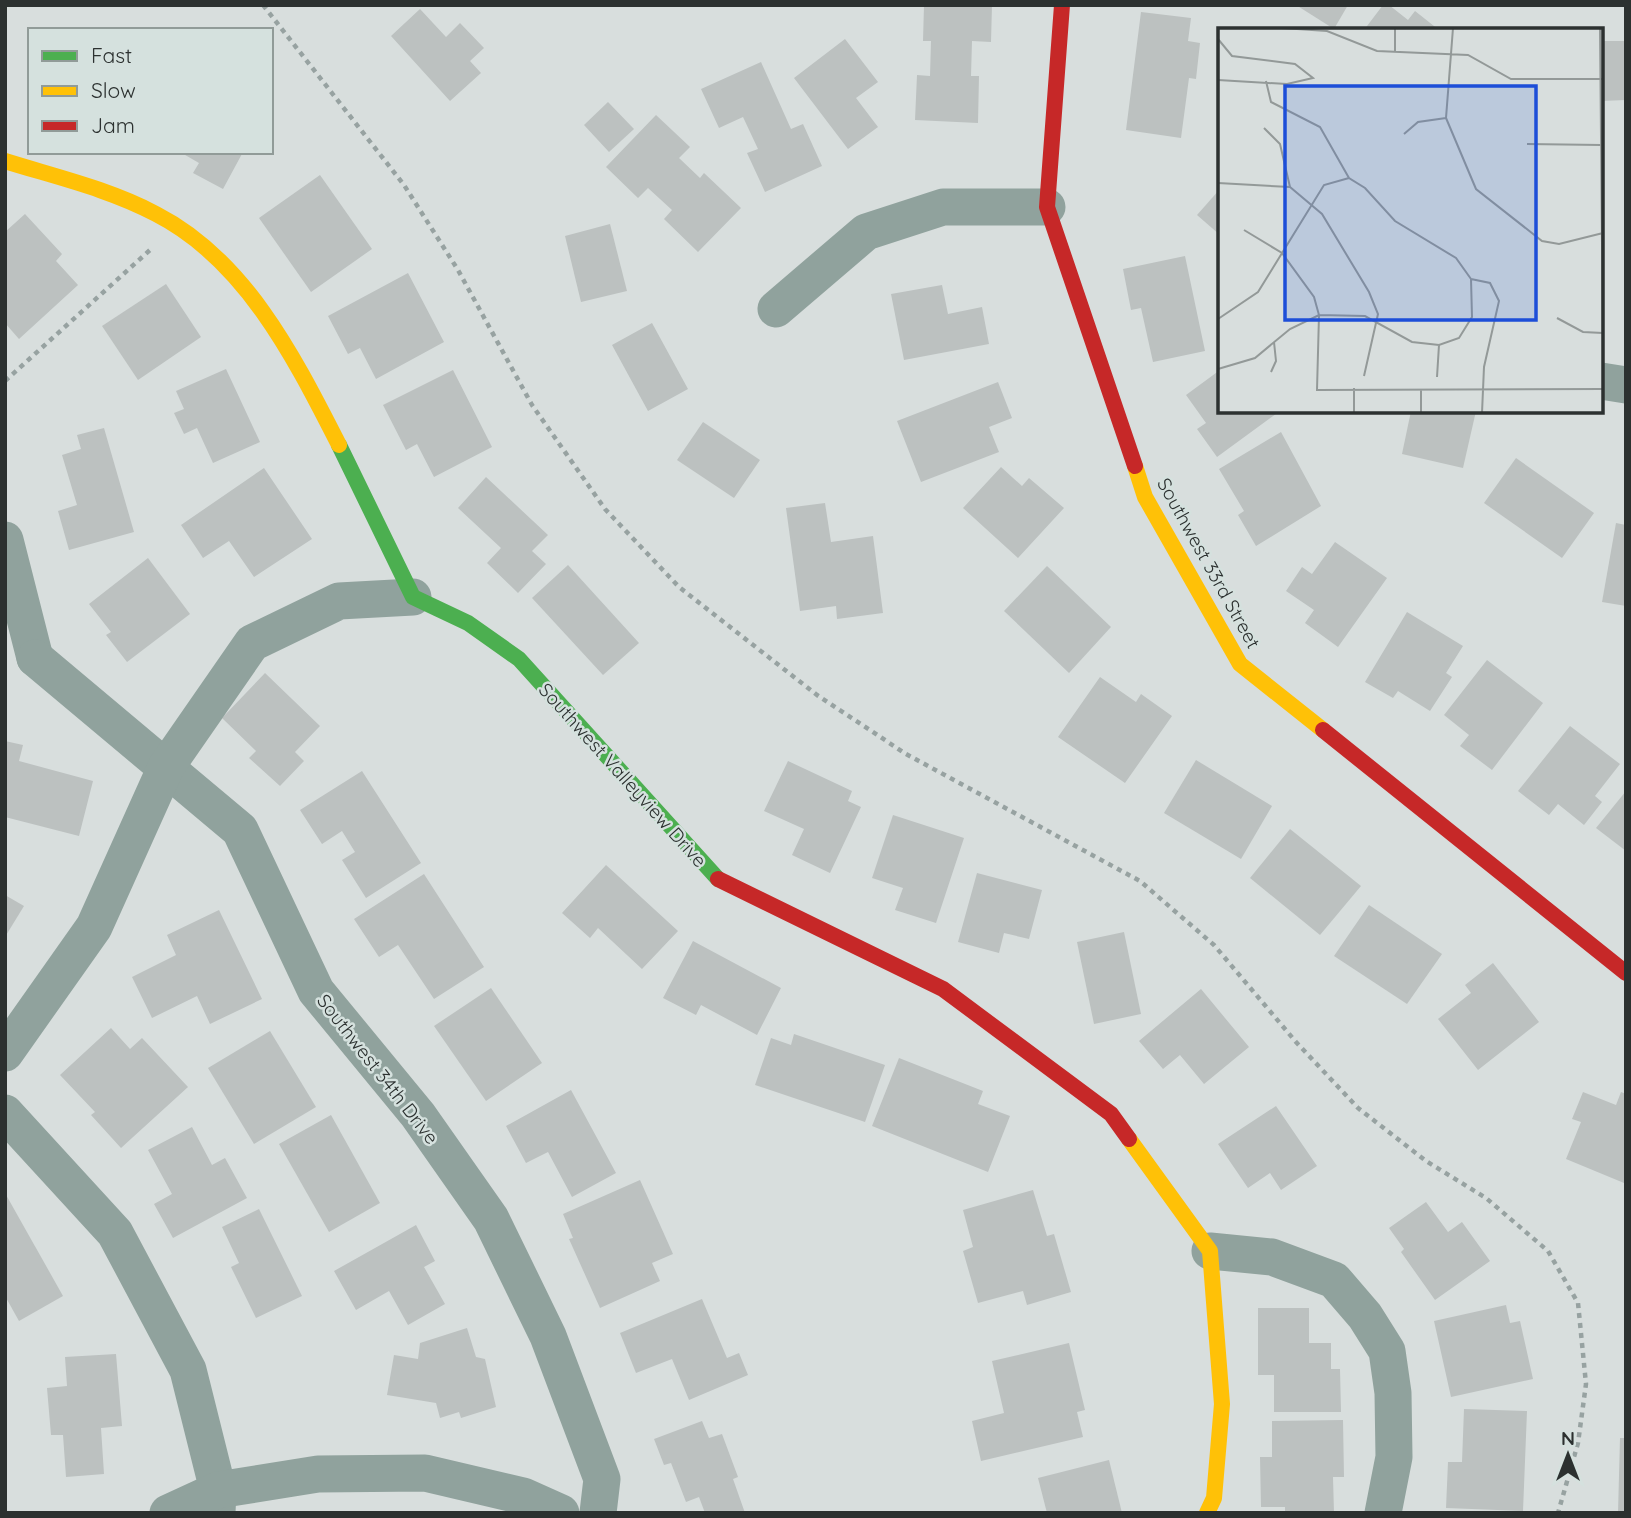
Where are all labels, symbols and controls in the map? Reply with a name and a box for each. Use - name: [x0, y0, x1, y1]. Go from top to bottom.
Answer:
- legend: [28, 28, 273, 154]
- inset map: [1218, 28, 1603, 413]
- text: Fast: [91, 42, 132, 68]
- text: Slow: [91, 77, 136, 103]
- text: Jam: [91, 112, 135, 138]
- street label: Southwest 33rd Street: [1152, 474, 1266, 652]
- street label: Southwest Valleyview Drive: [534, 678, 712, 872]
- street label: Southwest 34th Drive: [312, 989, 444, 1149]
- north arrow: [1533, 1420, 1603, 1490]
- text: N: [1561, 1426, 1575, 1450]

